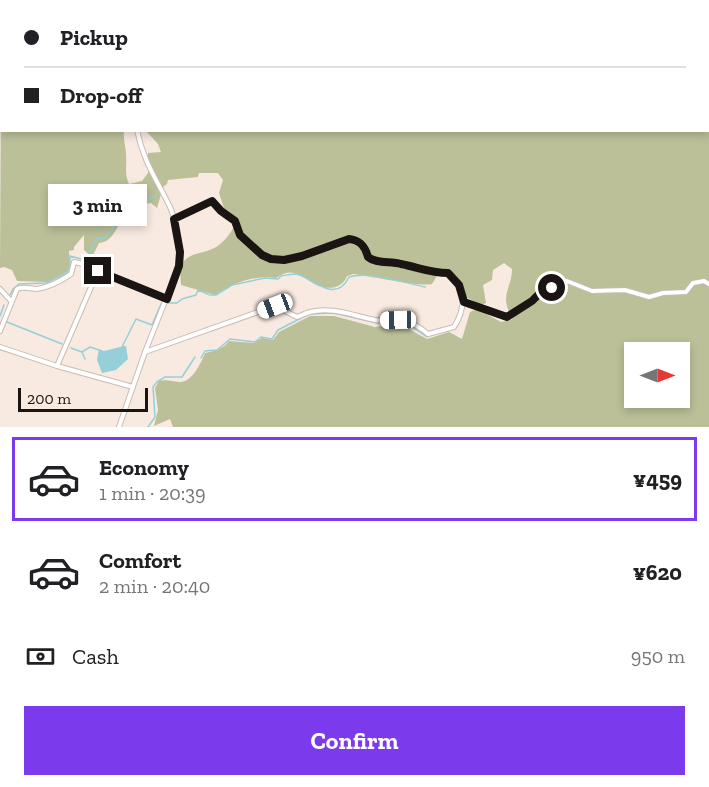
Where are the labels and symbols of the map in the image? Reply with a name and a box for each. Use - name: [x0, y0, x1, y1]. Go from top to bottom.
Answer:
- callout: 3 min: [48, 184, 148, 226]
- route end: [84, 257, 111, 284]
- route start: [538, 274, 565, 301]
- car: [255, 291, 295, 321]
- car: [380, 311, 416, 329]
- north arrow: [624, 342, 690, 408]
- scale bar: [18, 385, 148, 412]

